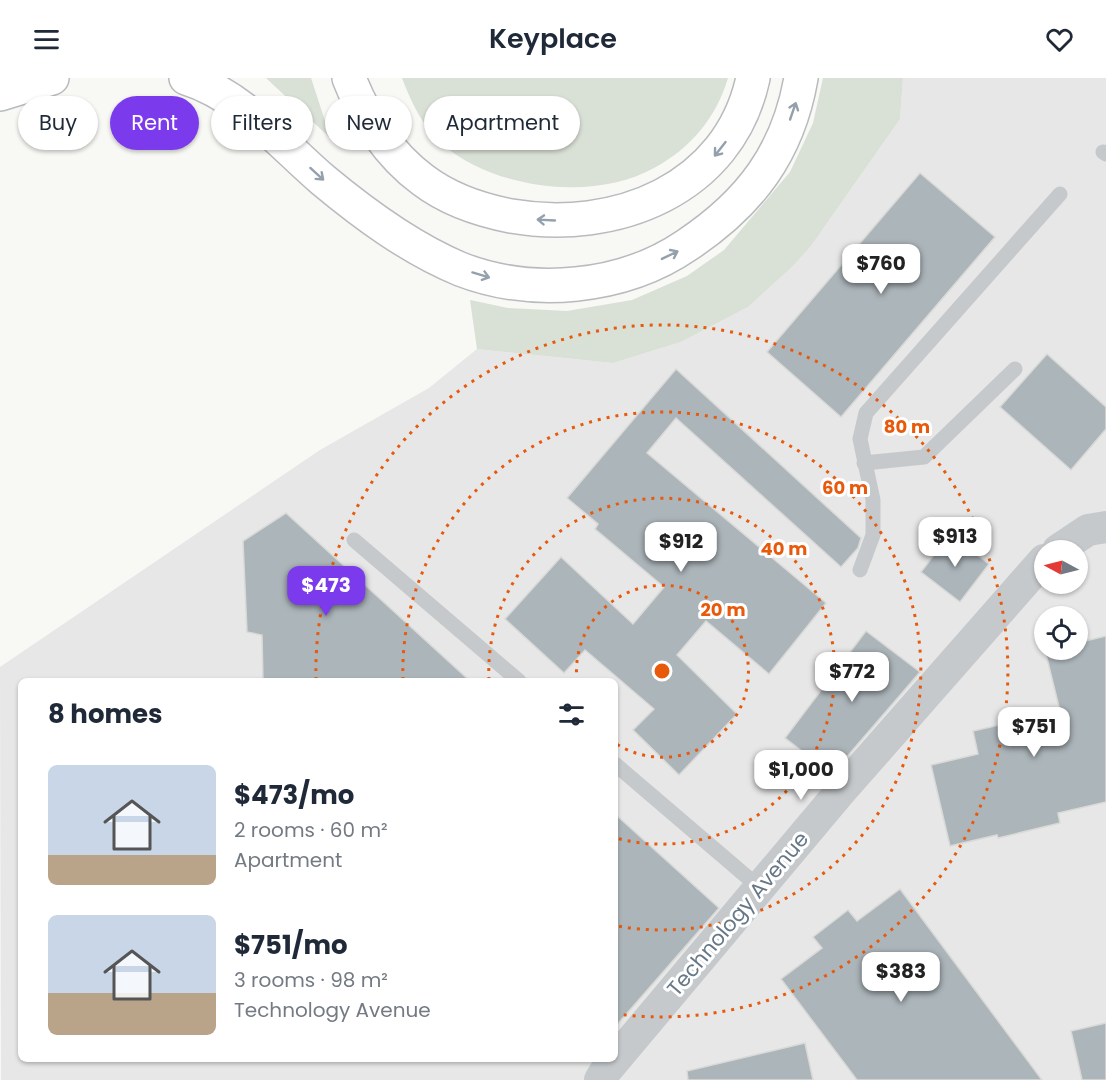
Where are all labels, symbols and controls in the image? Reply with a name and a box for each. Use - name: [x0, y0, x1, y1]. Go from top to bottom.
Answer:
- text: Keyplace: [489, 20, 617, 57]
- icon: menu: [30, 23, 63, 56]
- icon: heart: [1043, 23, 1076, 56]
- chip: Buy: [18, 96, 98, 150]
- chip: Rent: [110, 96, 199, 150]
- chip: Filters: [211, 96, 313, 150]
- chip: New: [325, 96, 412, 150]
- chip: Apartment: [424, 96, 580, 150]
- one-way arrow: [789, 102, 800, 121]
- one-way arrow: [713, 141, 726, 157]
- one-way arrow: [309, 167, 324, 181]
- one-way arrow: [537, 214, 557, 225]
- pin: $760: [845, 244, 917, 295]
- one-way arrow: [661, 249, 679, 260]
- text: $760: [856, 249, 906, 277]
- one-way arrow: [471, 270, 490, 281]
- text: 80 m: [884, 414, 930, 439]
- text: 60 m: [822, 475, 868, 500]
- pin: $913: [919, 517, 991, 568]
- pin: $912: [645, 522, 717, 573]
- text: $913: [932, 522, 978, 550]
- text: $912: [659, 527, 703, 555]
- text: 40 m: [761, 536, 807, 561]
- north arrow: [1034, 540, 1088, 594]
- map controls: [1034, 540, 1088, 660]
- pin: $473: [290, 566, 362, 617]
- text: $473: [301, 571, 351, 599]
- text: 20 m: [701, 597, 745, 622]
- button: locate: [1034, 606, 1088, 660]
- pin: $772: [816, 652, 888, 703]
- text: $772: [829, 657, 875, 685]
- centre of rings: [652, 661, 672, 681]
- text: 8 homes: [48, 696, 163, 732]
- icon: filters: [555, 698, 588, 731]
- pin: $751: [998, 707, 1070, 758]
- text: $751: [1012, 712, 1056, 740]
- pin: $1,000: [752, 750, 850, 801]
- text: $1,000: [768, 755, 834, 783]
- text: $473/mo: [234, 777, 354, 813]
- icon: home: [96, 789, 168, 861]
- text: 2 rooms · 60 m²: [234, 816, 388, 844]
- street label: Technology Avenue: [660, 825, 815, 1002]
- text: Apartment: [234, 846, 342, 874]
- text: $751/mo: [234, 927, 348, 963]
- icon: home: [96, 939, 168, 1011]
- pin: $383: [865, 952, 937, 1003]
- text: $383: [876, 957, 926, 985]
- text: 3 rooms · 98 m²: [234, 966, 388, 994]
- text: Technology Avenue: [234, 996, 431, 1024]

